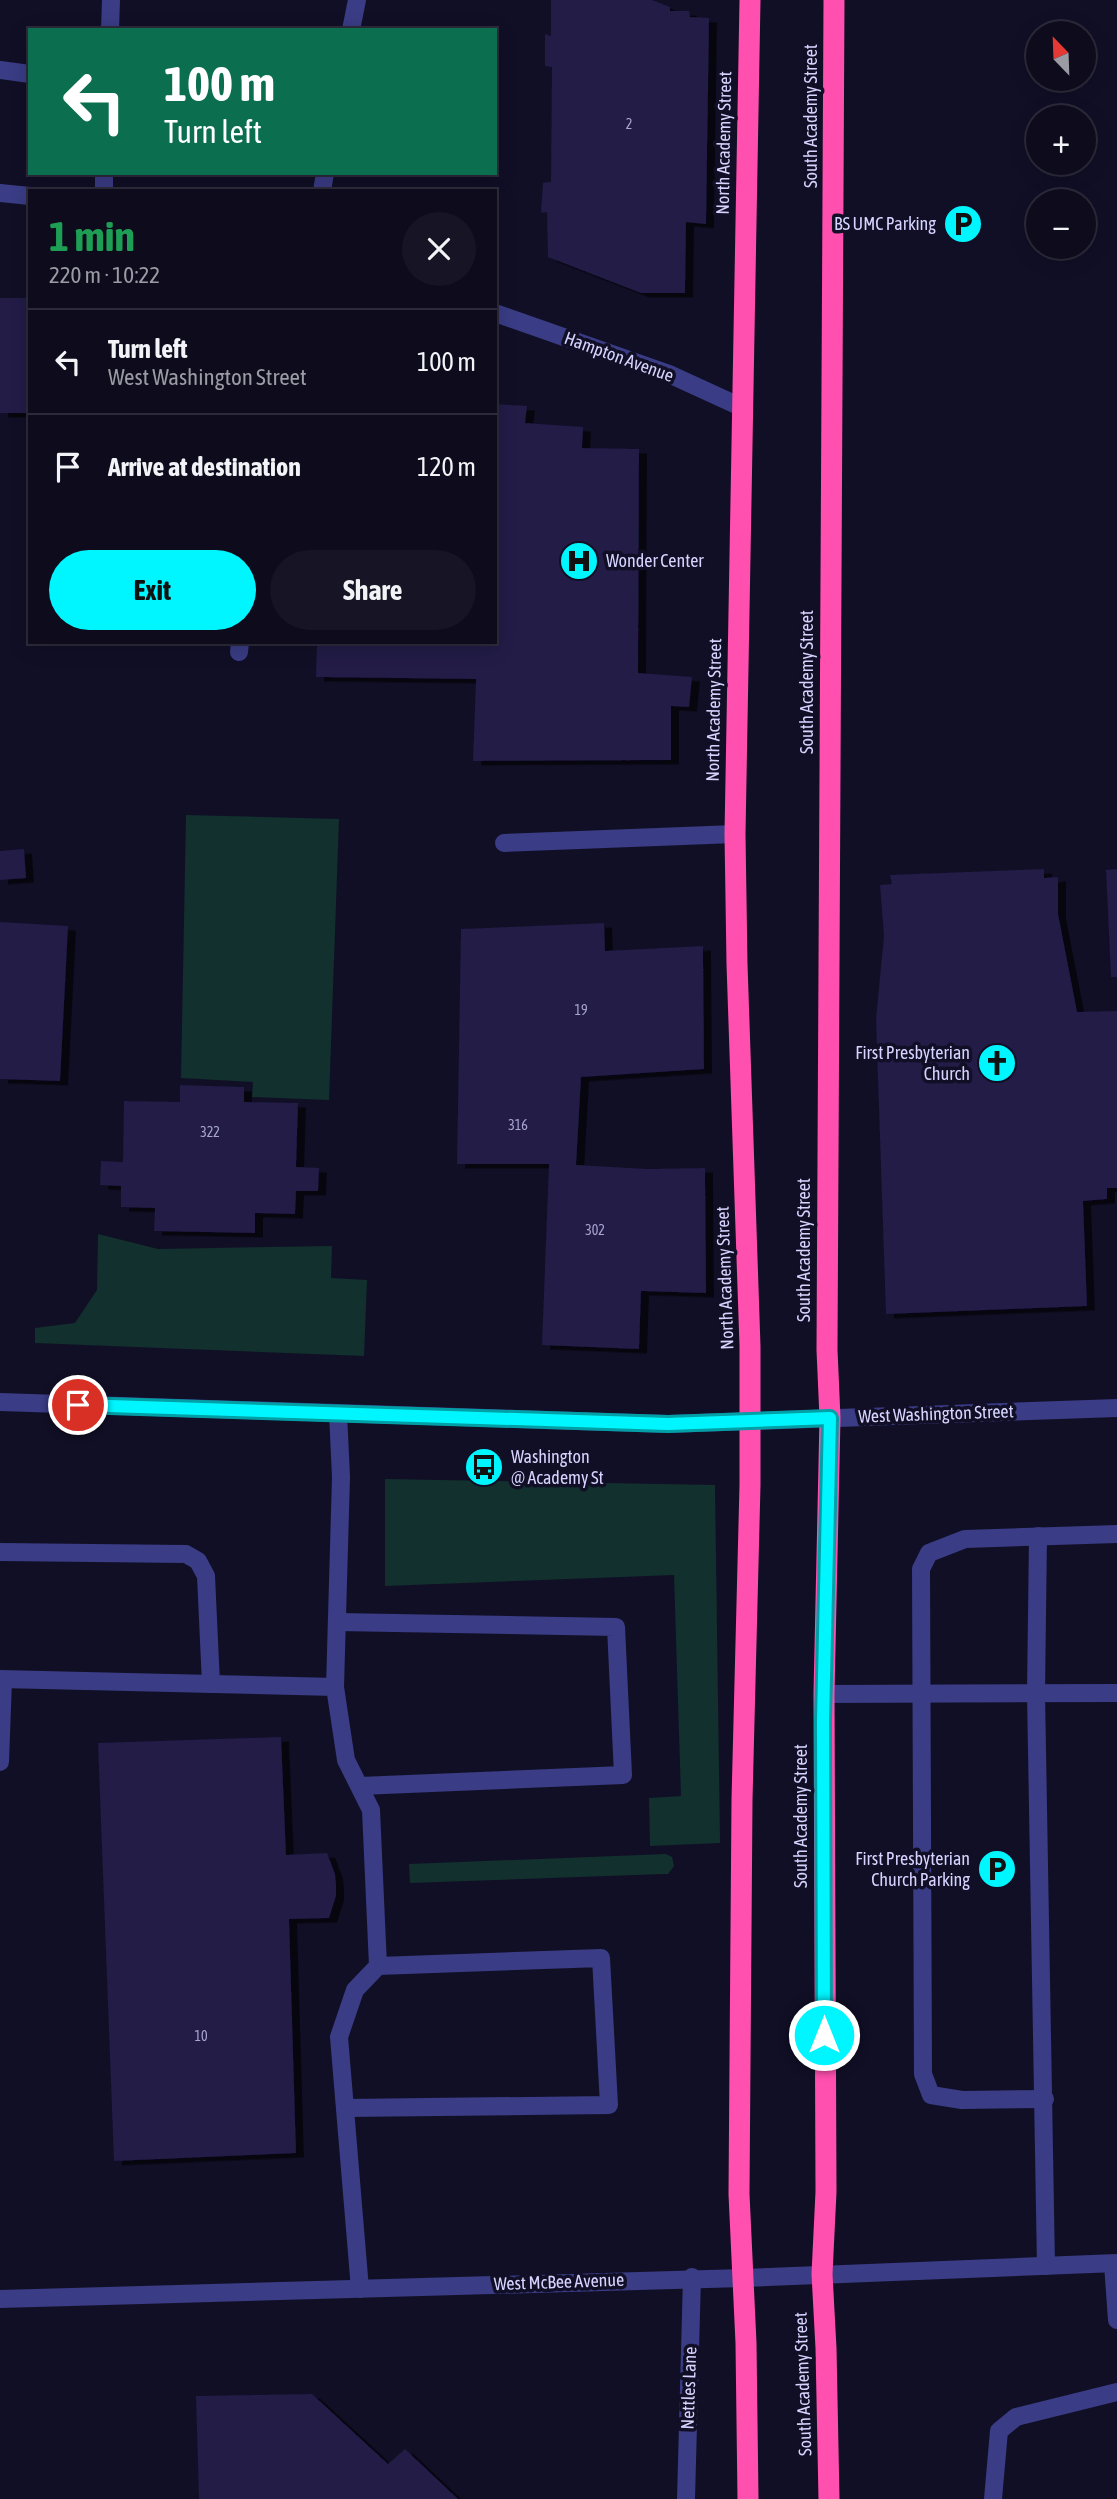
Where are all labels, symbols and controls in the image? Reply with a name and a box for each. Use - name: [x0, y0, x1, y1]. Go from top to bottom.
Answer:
- north arrow: [1026, 21, 1096, 91]
- map controls: [1026, 21, 1096, 259]
- street label: South Academy Street: [800, 44, 821, 188]
- text: 100 m: [164, 55, 275, 111]
- icon: left: [49, 56, 140, 147]
- street label: North Academy Street: [712, 71, 735, 215]
- button: +: [1026, 105, 1096, 175]
- text: Turn left: [164, 113, 262, 150]
- house number: 2: [626, 116, 632, 132]
- button: −: [1026, 189, 1096, 259]
- parking icon: BS UMC Parking: [942, 203, 984, 245]
- text: 1 min: [49, 212, 135, 260]
- button: close: [402, 212, 476, 286]
- place label: BS UMC Parking: [834, 213, 936, 234]
- text: 220 m · 10:22: [49, 262, 160, 288]
- street label: Hampton Avenue: [562, 327, 677, 386]
- text: Turn left: [108, 334, 188, 364]
- icon: left: [49, 343, 87, 381]
- text: 100 m: [417, 347, 476, 377]
- text: West Washington Street: [108, 364, 307, 390]
- icon: arrive: [49, 448, 87, 486]
- text: Arrive at destination: [108, 452, 301, 482]
- text: 120 m: [417, 452, 476, 482]
- hospital icon: Wonder Center: [558, 540, 600, 582]
- button: Exit: [49, 550, 256, 630]
- button: Share: [270, 550, 476, 630]
- place label: Wonder Center: [606, 550, 704, 571]
- street label: South Academy Street: [796, 610, 817, 754]
- street label: North Academy Street: [702, 638, 725, 782]
- house number: 19: [574, 1002, 588, 1018]
- place label: First Presbyterian Church: [855, 1042, 970, 1084]
- church icon: First Presbyterian Church: [976, 1042, 1018, 1084]
- house number: 316: [508, 1117, 528, 1133]
- house number: 322: [200, 1124, 220, 1140]
- street label: South Academy Street: [793, 1178, 814, 1322]
- street label: North Academy Street: [712, 1206, 737, 1350]
- house number: 302: [585, 1222, 605, 1238]
- pin: [48, 1375, 108, 1435]
- icon: arrive: [59, 1386, 97, 1424]
- street label: West Washington Street: [858, 1400, 1014, 1427]
- bus stop icon: Washington @ Academy St: [463, 1446, 505, 1488]
- place label: Washington @ Academy St: [511, 1446, 604, 1488]
- street label: South Academy Street: [790, 1744, 811, 1888]
- place label: First Presbyterian Church Parking: [855, 1848, 970, 1890]
- parking icon: First Presbyterian Church Parking: [976, 1848, 1018, 1890]
- position arrow: [787, 1998, 861, 2072]
- house number: 10: [194, 2028, 208, 2044]
- street label: West McBee Avenue: [493, 2269, 625, 2294]
- street label: South Academy Street: [789, 2312, 816, 2456]
- street label: Nettles Lane: [677, 2346, 700, 2430]

